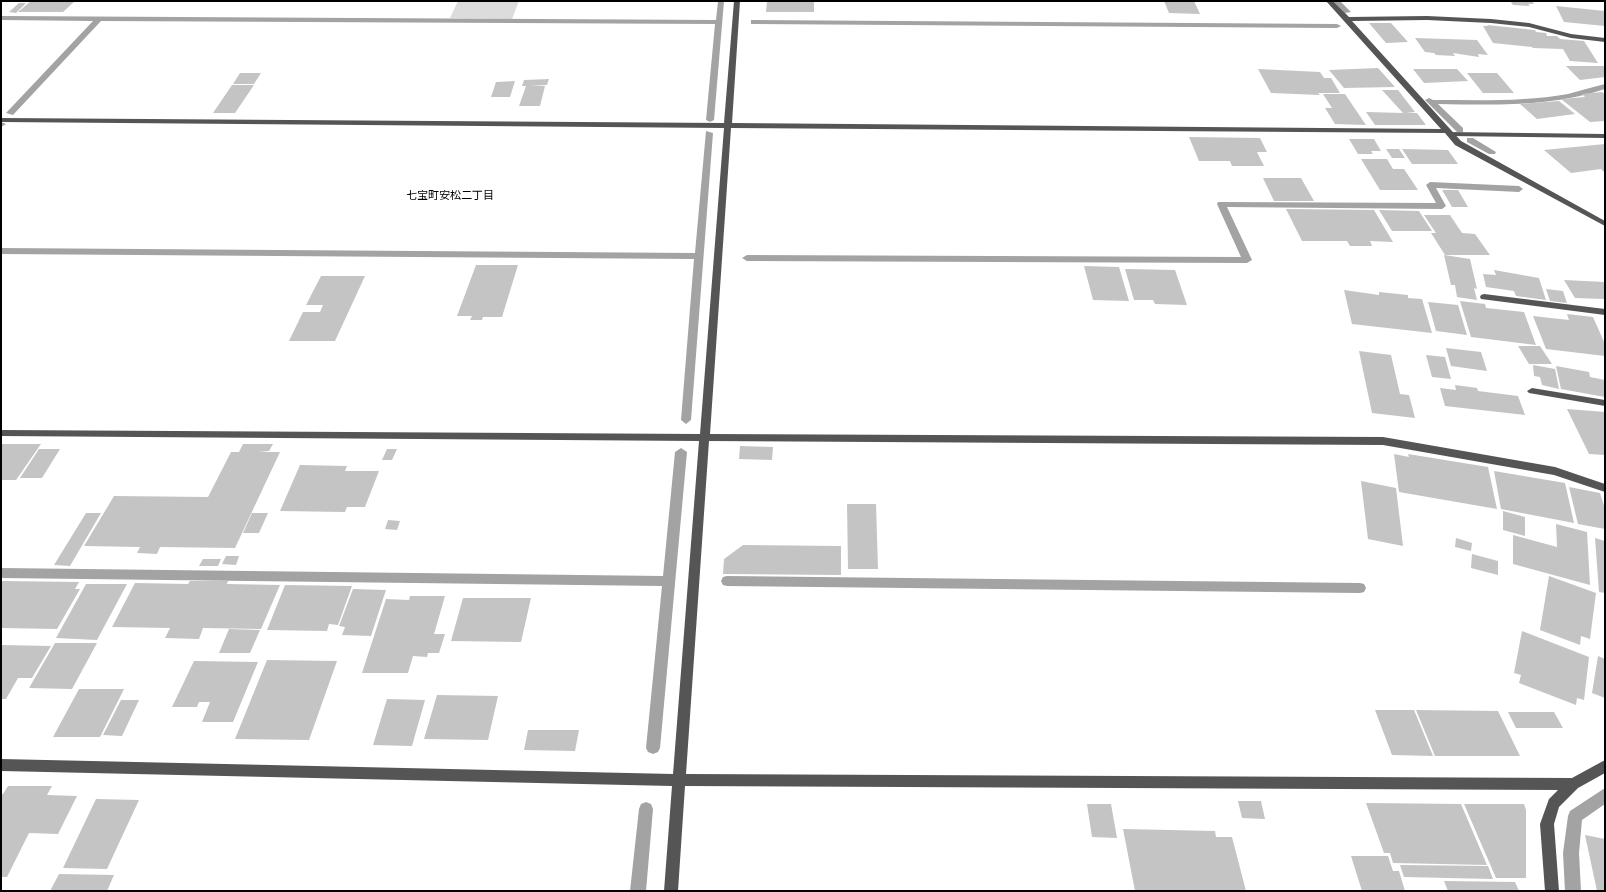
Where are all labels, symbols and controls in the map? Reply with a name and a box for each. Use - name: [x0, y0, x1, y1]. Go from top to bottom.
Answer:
- district label: 七宝町安松二丁目: [406, 189, 494, 203]

